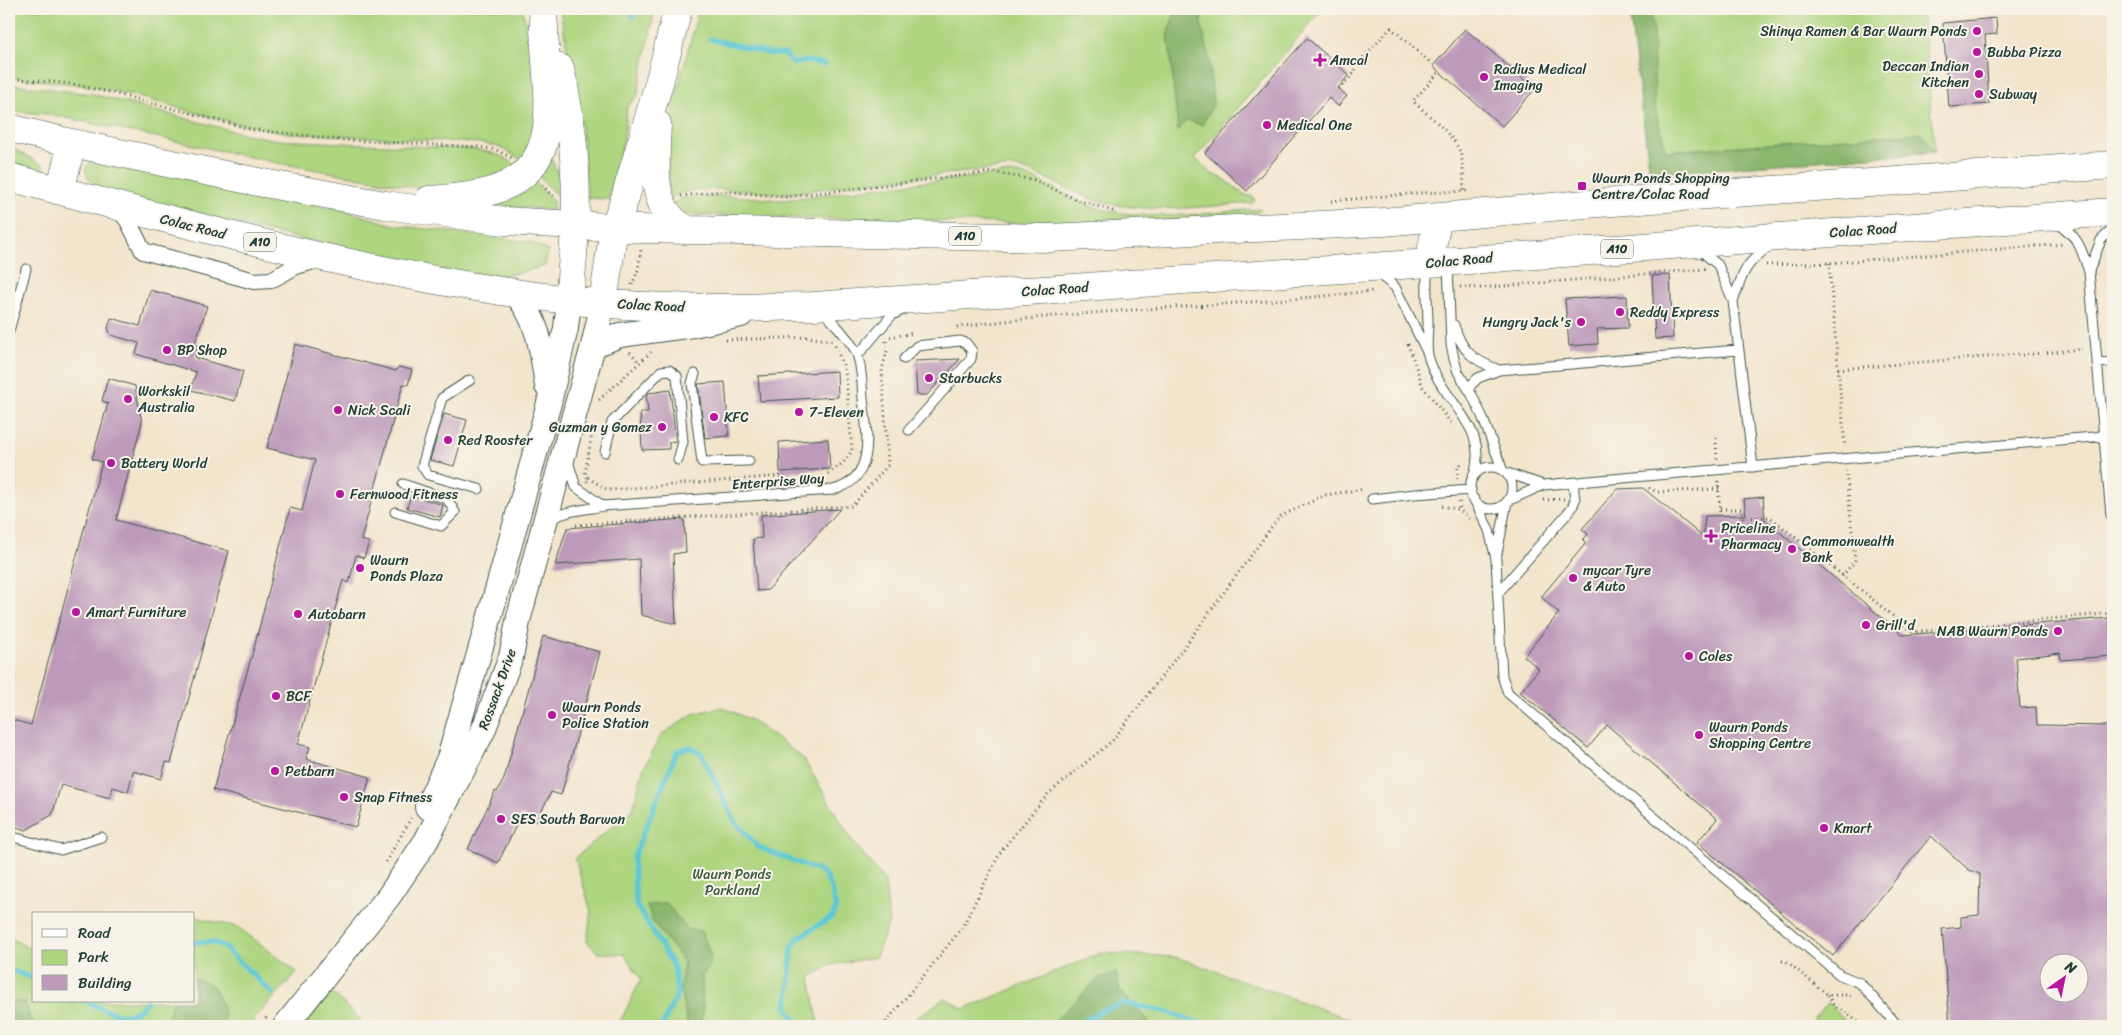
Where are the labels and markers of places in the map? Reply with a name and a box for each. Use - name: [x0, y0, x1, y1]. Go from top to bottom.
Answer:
- place label: Shinya Ramen & Bar Waurn Ponds: [1760, 19, 1968, 44]
- marker: Shinya Ramen & Bar Waurn Ponds: [1971, 25, 1983, 37]
- place label: Bubba Pizza: [1987, 40, 2062, 65]
- marker: Bubba Pizza: [1971, 46, 1983, 58]
- place label: Amcal: [1329, 48, 1369, 73]
- marker: Amcal: [1314, 54, 1326, 66]
- place label: Deccan Indian Kitchen: [1882, 54, 1969, 95]
- place label: Radius Medical Imaging: [1493, 57, 1587, 98]
- marker: Deccan Indian Kitchen: [1973, 68, 1985, 80]
- marker: Radius Medical Imaging: [1478, 71, 1490, 83]
- place label: Subway: [1989, 82, 2038, 107]
- marker: Subway: [1973, 88, 1985, 100]
- place label: Medical One: [1277, 113, 1352, 138]
- marker: Medical One: [1261, 119, 1273, 131]
- place label: Waurn Ponds Shopping Centre/Colac Road: [1592, 166, 1730, 207]
- marker: Waurn Ponds Shopping Centre/Colac Road: [1576, 180, 1588, 192]
- place label: Reddy Express: [1630, 300, 1720, 325]
- marker: Reddy Express: [1614, 306, 1626, 318]
- place label: Hungry Jack's: [1483, 310, 1572, 335]
- marker: Hungry Jack's: [1575, 316, 1587, 328]
- place label: BP Shop: [177, 338, 228, 363]
- marker: BP Shop: [161, 344, 173, 356]
- place label: Starbucks: [939, 366, 1002, 391]
- marker: Starbucks: [923, 372, 935, 384]
- place label: Workskil Australia: [137, 379, 195, 420]
- marker: Workskil Australia: [122, 393, 134, 405]
- place label: Nick Scali: [348, 398, 411, 423]
- place label: 7-Eleven: [809, 400, 864, 425]
- marker: Nick Scali: [332, 404, 344, 416]
- place label: KFC: [724, 405, 749, 430]
- marker: 7-Eleven: [793, 406, 805, 418]
- marker: KFC: [708, 411, 720, 423]
- place label: Guzman y Gomez: [549, 415, 652, 440]
- marker: Guzman y Gomez: [656, 421, 668, 433]
- place label: Red Rooster: [458, 428, 534, 453]
- marker: Red Rooster: [442, 434, 454, 446]
- place label: Battery World: [121, 451, 209, 476]
- marker: Battery World: [105, 457, 117, 469]
- place label: Fernwood Fitness: [350, 482, 459, 507]
- marker: Fernwood Fitness: [334, 488, 346, 500]
- place label: Priceline Pharmacy: [1721, 516, 1782, 557]
- place label: Commonwealth Bank: [1802, 529, 1894, 570]
- marker: Priceline Pharmacy: [1705, 530, 1717, 542]
- marker: Commonwealth Bank: [1786, 543, 1798, 555]
- place label: Waurn Ponds Plaza: [370, 548, 444, 589]
- place label: mycar Tyre & Auto: [1583, 558, 1651, 599]
- marker: Waurn Ponds Plaza: [354, 562, 366, 574]
- marker: mycar Tyre & Auto: [1567, 572, 1579, 584]
- place label: Amart Furniture: [85, 600, 186, 625]
- place label: Autobarn: [307, 602, 366, 627]
- marker: Amart Furniture: [70, 606, 82, 618]
- marker: Autobarn: [292, 608, 304, 620]
- place label: Grill'd: [1876, 613, 1917, 638]
- marker: Grill'd: [1860, 619, 1872, 631]
- place label: NAB Waurn Ponds: [1937, 619, 2049, 644]
- marker: NAB Waurn Ponds: [2052, 625, 2064, 637]
- place label: Coles: [1699, 644, 1733, 669]
- marker: Coles: [1683, 650, 1695, 662]
- place label: BCF: [286, 684, 313, 709]
- marker: BCF: [270, 690, 282, 702]
- place label: Waurn Ponds Police Station: [562, 695, 649, 736]
- marker: Waurn Ponds Police Station: [546, 709, 558, 721]
- place label: Waurn Ponds Shopping Centre: [1709, 715, 1811, 756]
- marker: Waurn Ponds Shopping Centre: [1693, 729, 1705, 741]
- place label: Petbarn: [285, 759, 335, 784]
- marker: Petbarn: [269, 765, 281, 777]
- place label: Snap Fitness: [354, 785, 432, 810]
- marker: Snap Fitness: [338, 791, 350, 803]
- place label: SES South Barwon: [511, 807, 626, 832]
- marker: SES South Barwon: [495, 813, 507, 825]
- place label: Kmart: [1834, 816, 1873, 841]
- marker: Kmart: [1818, 822, 1830, 834]

